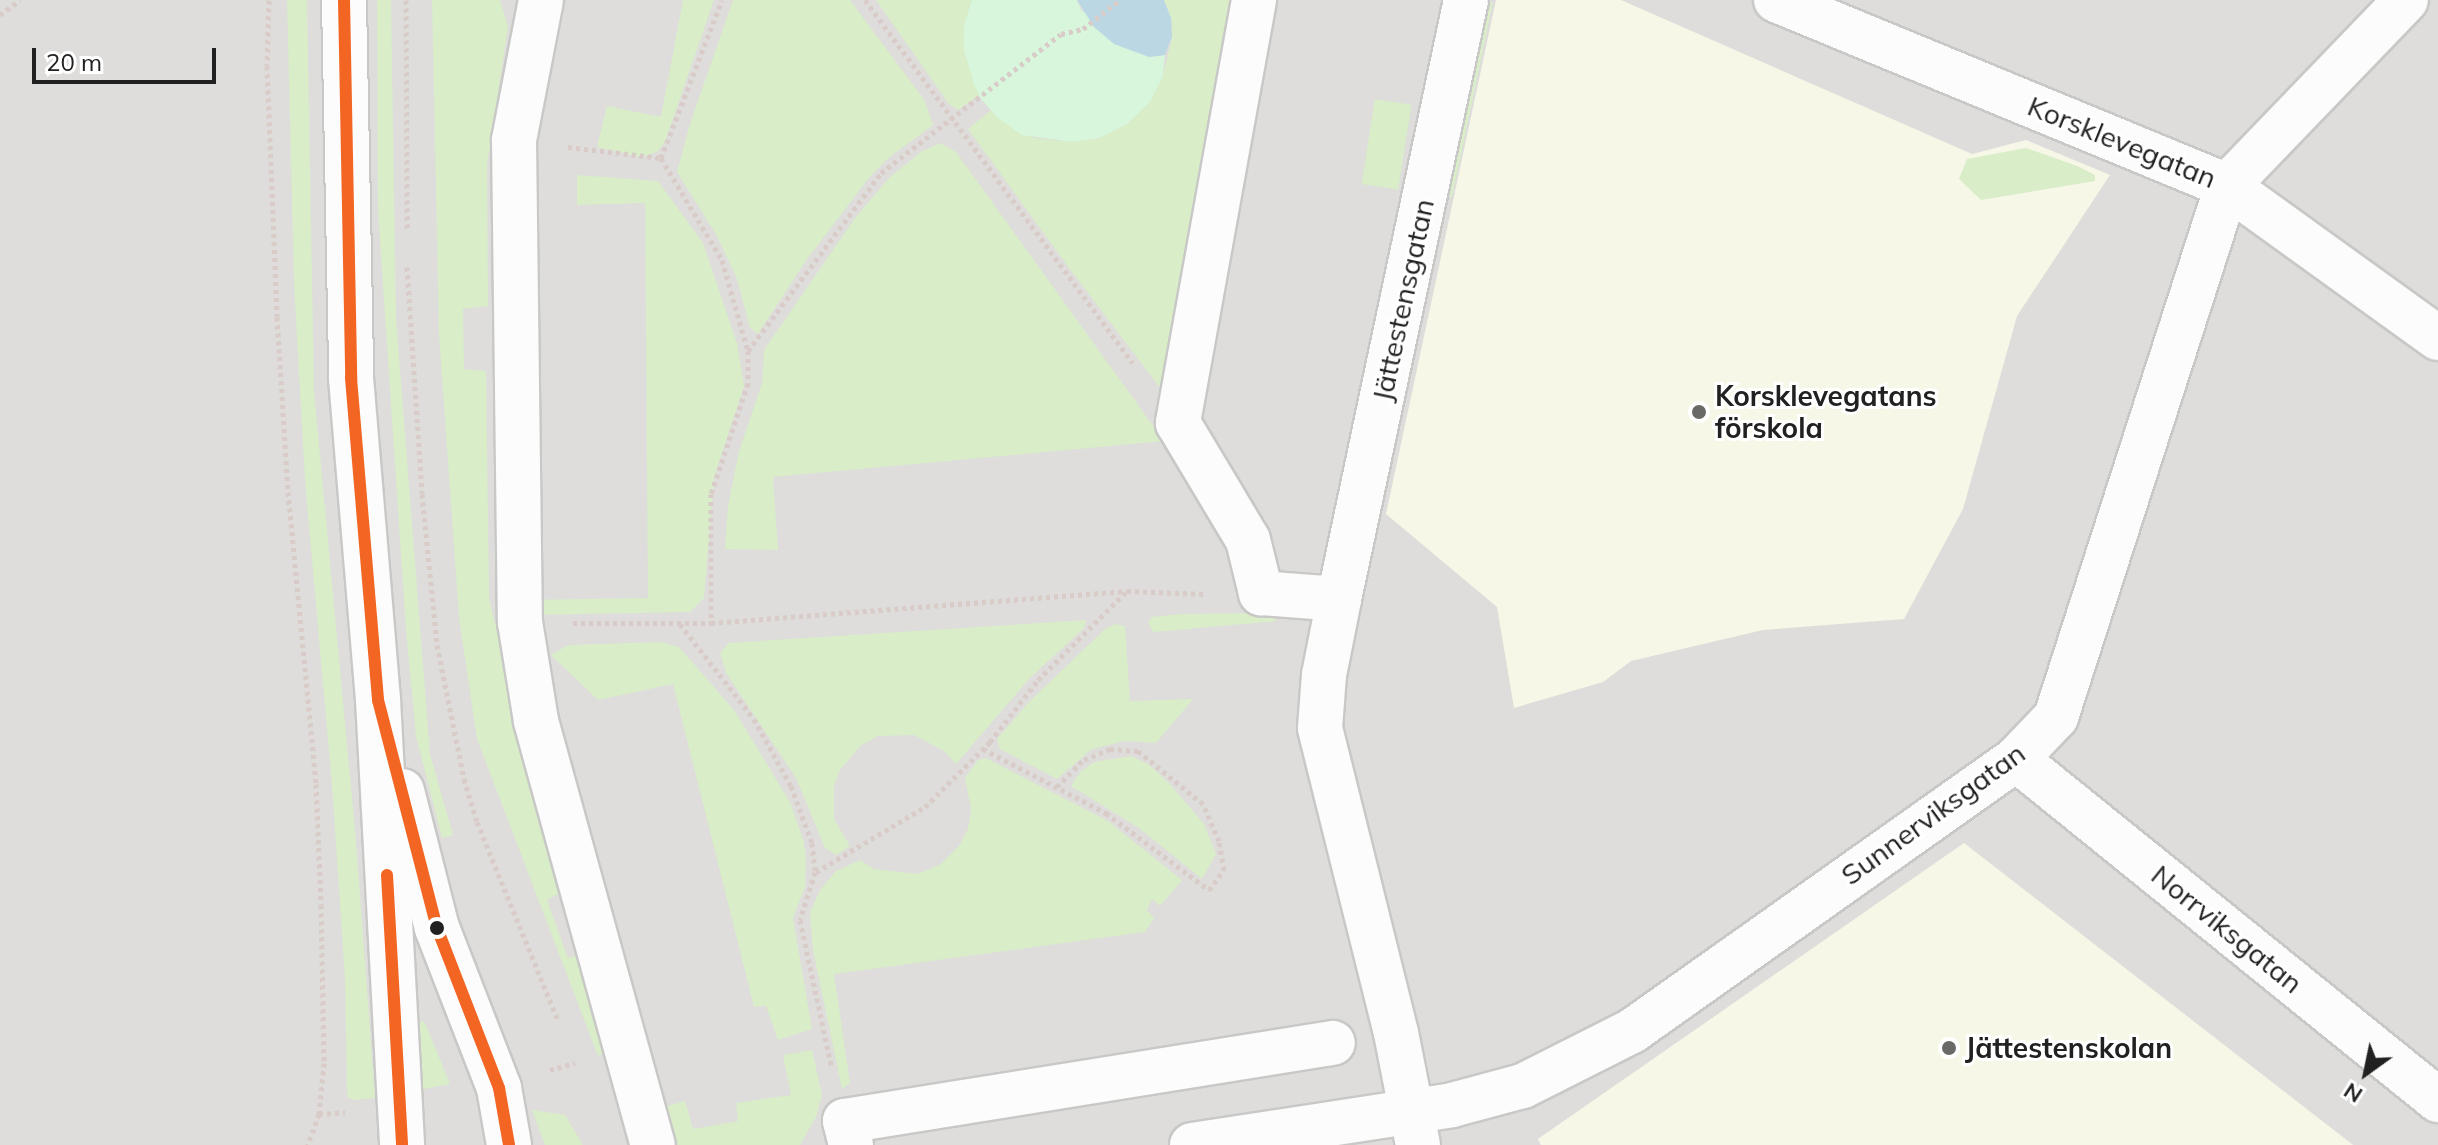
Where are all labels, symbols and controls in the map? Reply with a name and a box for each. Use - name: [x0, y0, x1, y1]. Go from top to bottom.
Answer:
- scale bar: [36, 32, 220, 82]
- text: 20 m: [46, 47, 102, 77]
- street label: Korsklevegatan: [2023, 89, 2221, 195]
- street label: Jättestensgatan: [1365, 196, 1441, 404]
- place label: Korsklevegatans förskola: [1715, 379, 1937, 445]
- marker: Korsklevegatans förskola: [1690, 403, 1708, 421]
- street label: Sunnerviksgatan: [1835, 736, 2031, 892]
- street label: Norrviksgatan: [2145, 858, 2309, 1000]
- unlabelled marker: [429, 920, 445, 936]
- place label: Jättestenskolan: [1965, 1031, 2172, 1065]
- north arrow: [2326, 1033, 2406, 1113]
- marker: Jättestenskolan: [1940, 1039, 1958, 1057]
- text: N: [2338, 1077, 2368, 1109]

